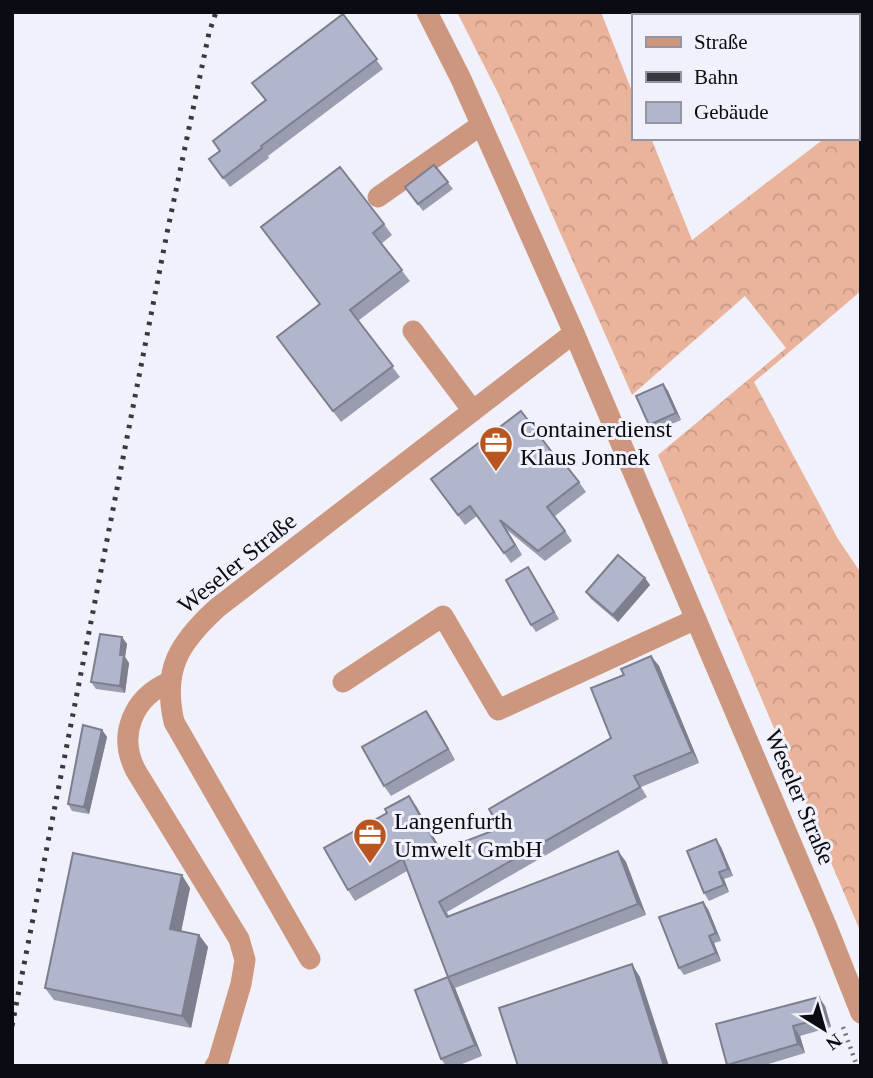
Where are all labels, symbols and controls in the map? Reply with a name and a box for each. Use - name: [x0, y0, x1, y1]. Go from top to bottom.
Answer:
- legend: [632, 14, 859, 140]
- text: Straße: [694, 30, 748, 54]
- text: Bahn: [694, 65, 739, 89]
- text: Gebäude: [694, 100, 769, 124]
- place label: Containerdienst Klaus Jonnek: [520, 416, 672, 470]
- office icon: Containerdienst Klaus Jonnek: [477, 424, 515, 473]
- street label: Weseler Straße: [173, 508, 301, 618]
- street label: Weseler Straße: [760, 726, 840, 868]
- place label: Langenfurth Umwelt GmbH: [394, 808, 543, 862]
- office icon: Langenfurth Umwelt GmbH: [351, 816, 389, 865]
- north arrow: [789, 994, 859, 1064]
- text: N: [822, 1030, 846, 1055]

